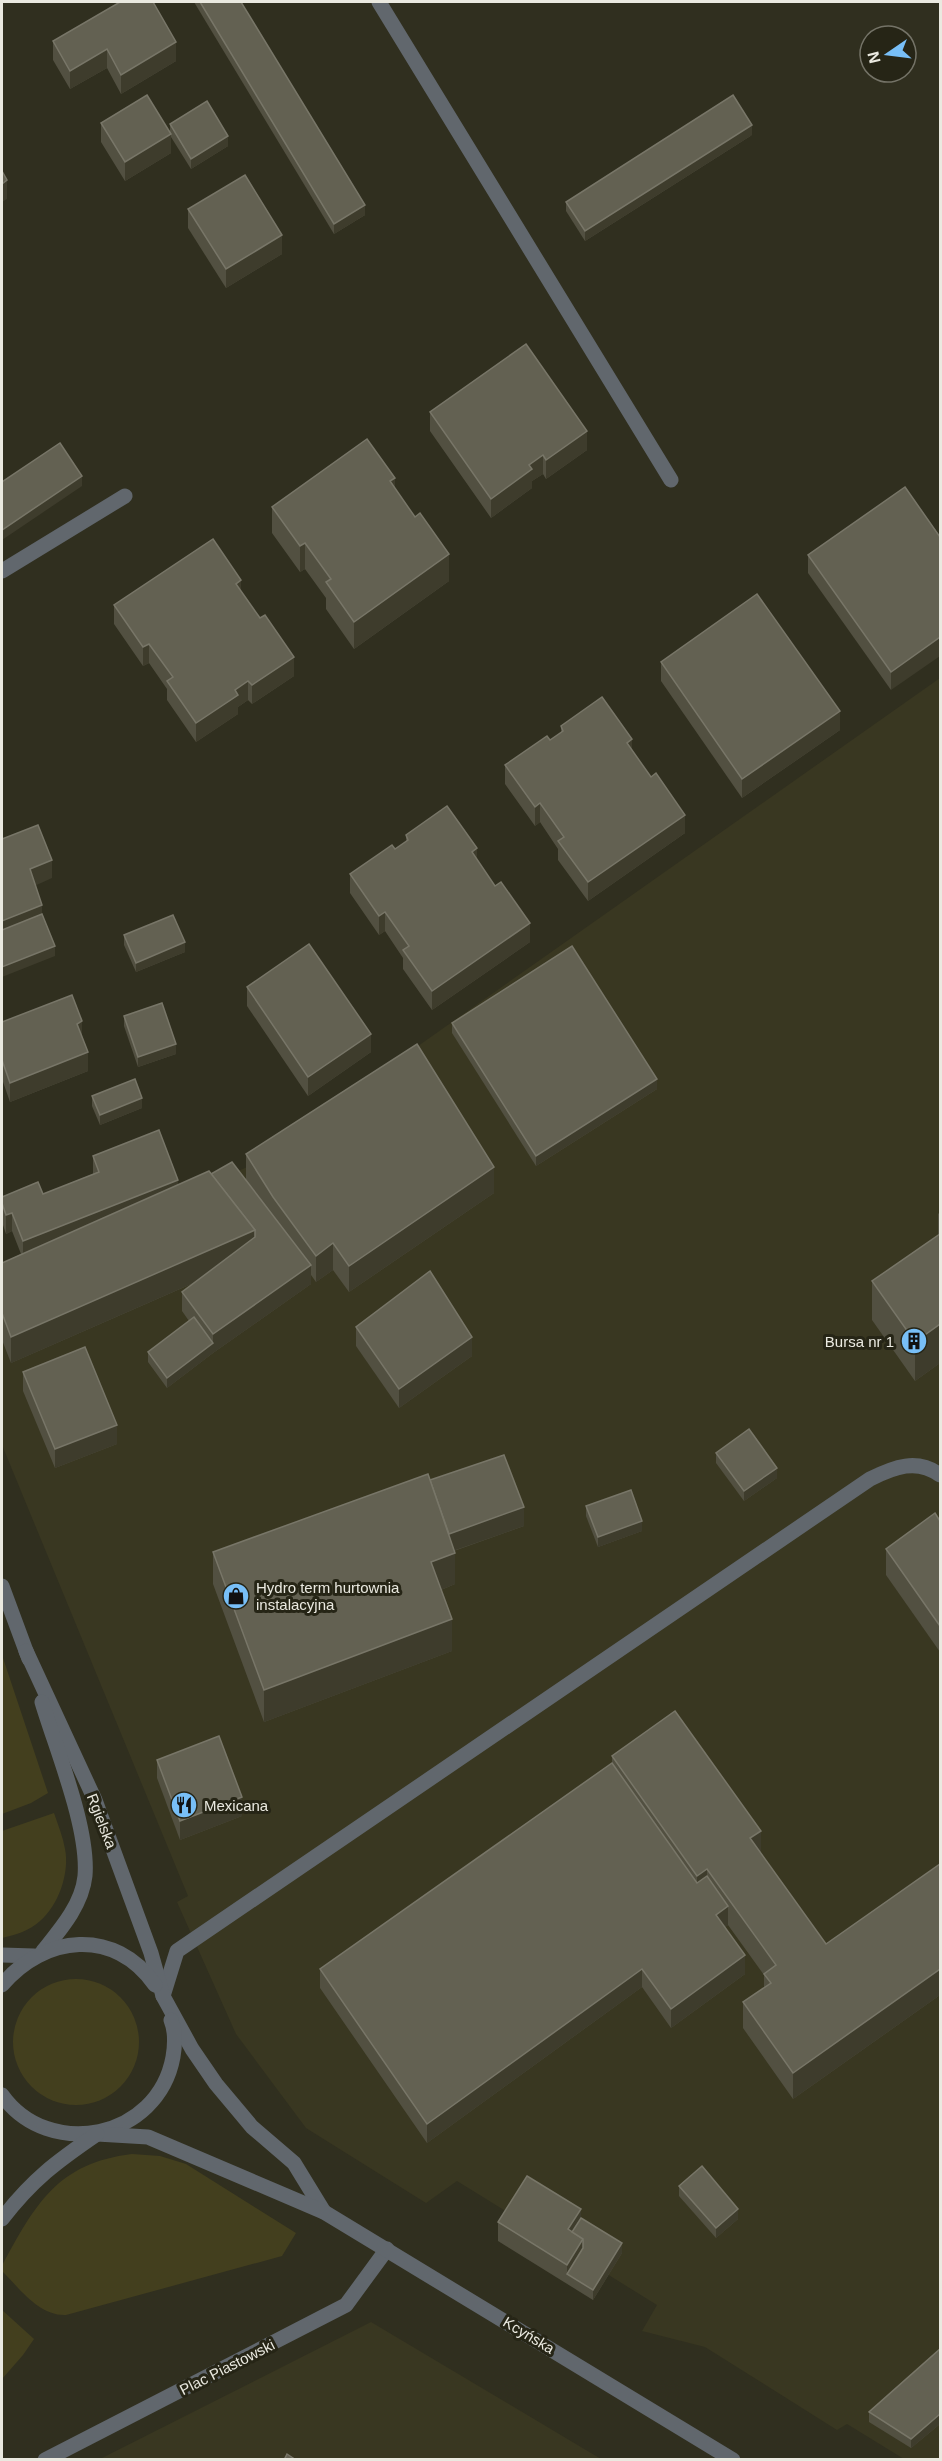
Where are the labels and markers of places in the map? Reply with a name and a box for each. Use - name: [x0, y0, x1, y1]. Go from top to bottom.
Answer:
- building icon: Bursa nr 1: [899, 1326, 929, 1356]
- place label: Bursa nr 1: [825, 1333, 894, 1350]
- place label: Hydro term hurtownia instalacyjna: [256, 1579, 400, 1613]
- shop icon: Hydro term hurtownia instalacyjna: [221, 1581, 251, 1611]
- restaurant icon: Mexicana: [169, 1790, 199, 1820]
- place label: Mexicana: [204, 1797, 269, 1814]

